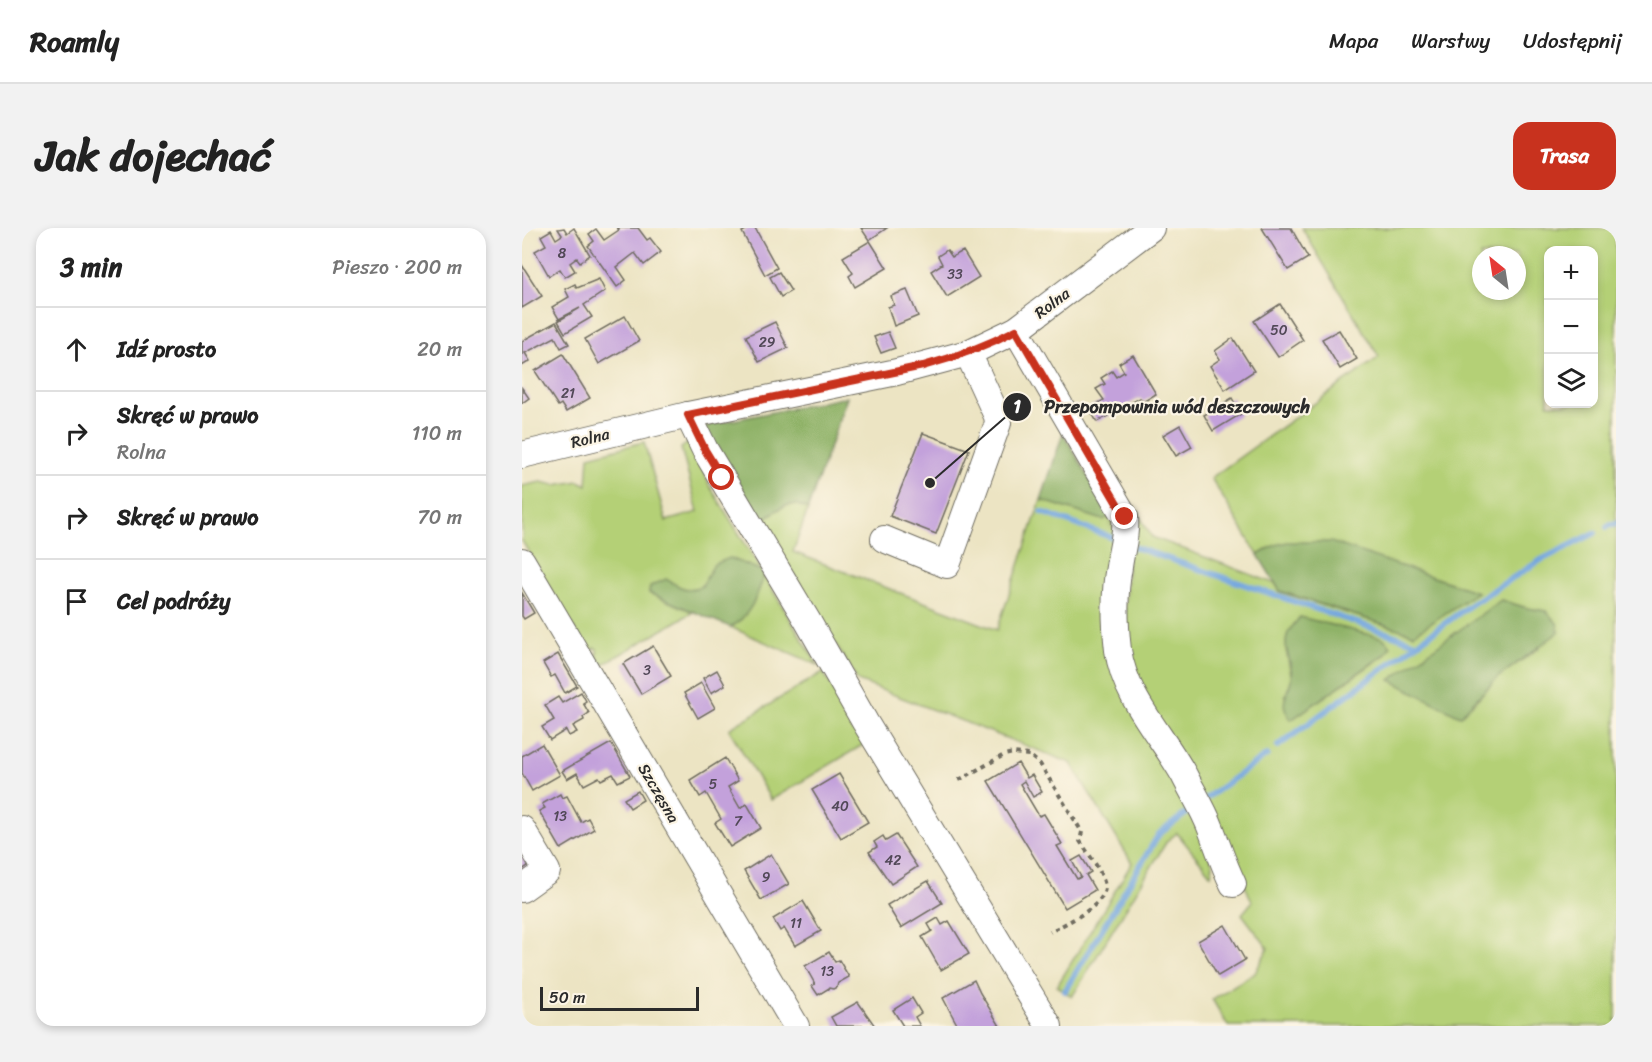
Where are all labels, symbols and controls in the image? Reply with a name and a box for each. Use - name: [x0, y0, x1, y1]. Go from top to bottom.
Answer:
- text: Roamly: [30, 17, 119, 66]
- text: Mapa: [1329, 22, 1378, 60]
- text: Warstwy: [1411, 22, 1490, 60]
- text: Udostępnij: [1523, 22, 1622, 60]
- text: Jak dojechać: [36, 119, 271, 193]
- button: Trasa: [1513, 122, 1616, 190]
- house number: 8: [558, 241, 567, 266]
- text: 3 min: [60, 244, 122, 290]
- north arrow: [1472, 246, 1526, 300]
- map controls: [1544, 246, 1598, 408]
- button: +: [1544, 246, 1598, 300]
- text: Pieszo · 200 m: [332, 250, 462, 285]
- house number: 33: [947, 262, 963, 287]
- street label: Rolna: [1028, 279, 1077, 326]
- button: −: [1544, 300, 1598, 354]
- house number: 50: [1270, 318, 1288, 343]
- text: Idź prosto: [117, 330, 216, 369]
- house number: 29: [759, 330, 776, 355]
- text: 20 m: [417, 332, 462, 367]
- icon: ahead: [60, 333, 93, 366]
- button: layers: [1544, 354, 1598, 408]
- house number: 21: [561, 381, 575, 406]
- callout: Przepompownia wód deszczowych: [1002, 389, 1322, 425]
- text: 1: [1013, 391, 1021, 423]
- text: Przepompownia wód deszczowych: [1044, 391, 1311, 423]
- text: Skręć w prawo: [117, 396, 259, 435]
- text: 110 m: [412, 416, 462, 451]
- icon: right: [60, 417, 93, 450]
- street label: Rolna: [568, 419, 613, 457]
- text: Rolna: [117, 435, 166, 470]
- route start: [708, 464, 734, 490]
- text: Skręć w prawo: [117, 498, 259, 537]
- text: 70 m: [417, 500, 462, 535]
- icon: right: [60, 501, 93, 534]
- route end: [1111, 503, 1137, 529]
- text: Cel podróży: [117, 582, 230, 621]
- icon: arrive: [60, 585, 93, 618]
- house number: 3: [643, 658, 651, 683]
- street label: Szczęsna: [630, 757, 688, 829]
- house number: 5: [709, 772, 718, 797]
- house number: 40: [831, 794, 849, 819]
- house number: 13: [553, 804, 567, 829]
- house number: 7: [734, 809, 743, 834]
- house number: 42: [885, 848, 901, 873]
- house number: 9: [762, 865, 771, 890]
- house number: 11: [790, 911, 802, 936]
- house number: 13: [820, 959, 834, 984]
- text: 50 m: [549, 983, 585, 1012]
- scale bar: [540, 984, 699, 1012]

